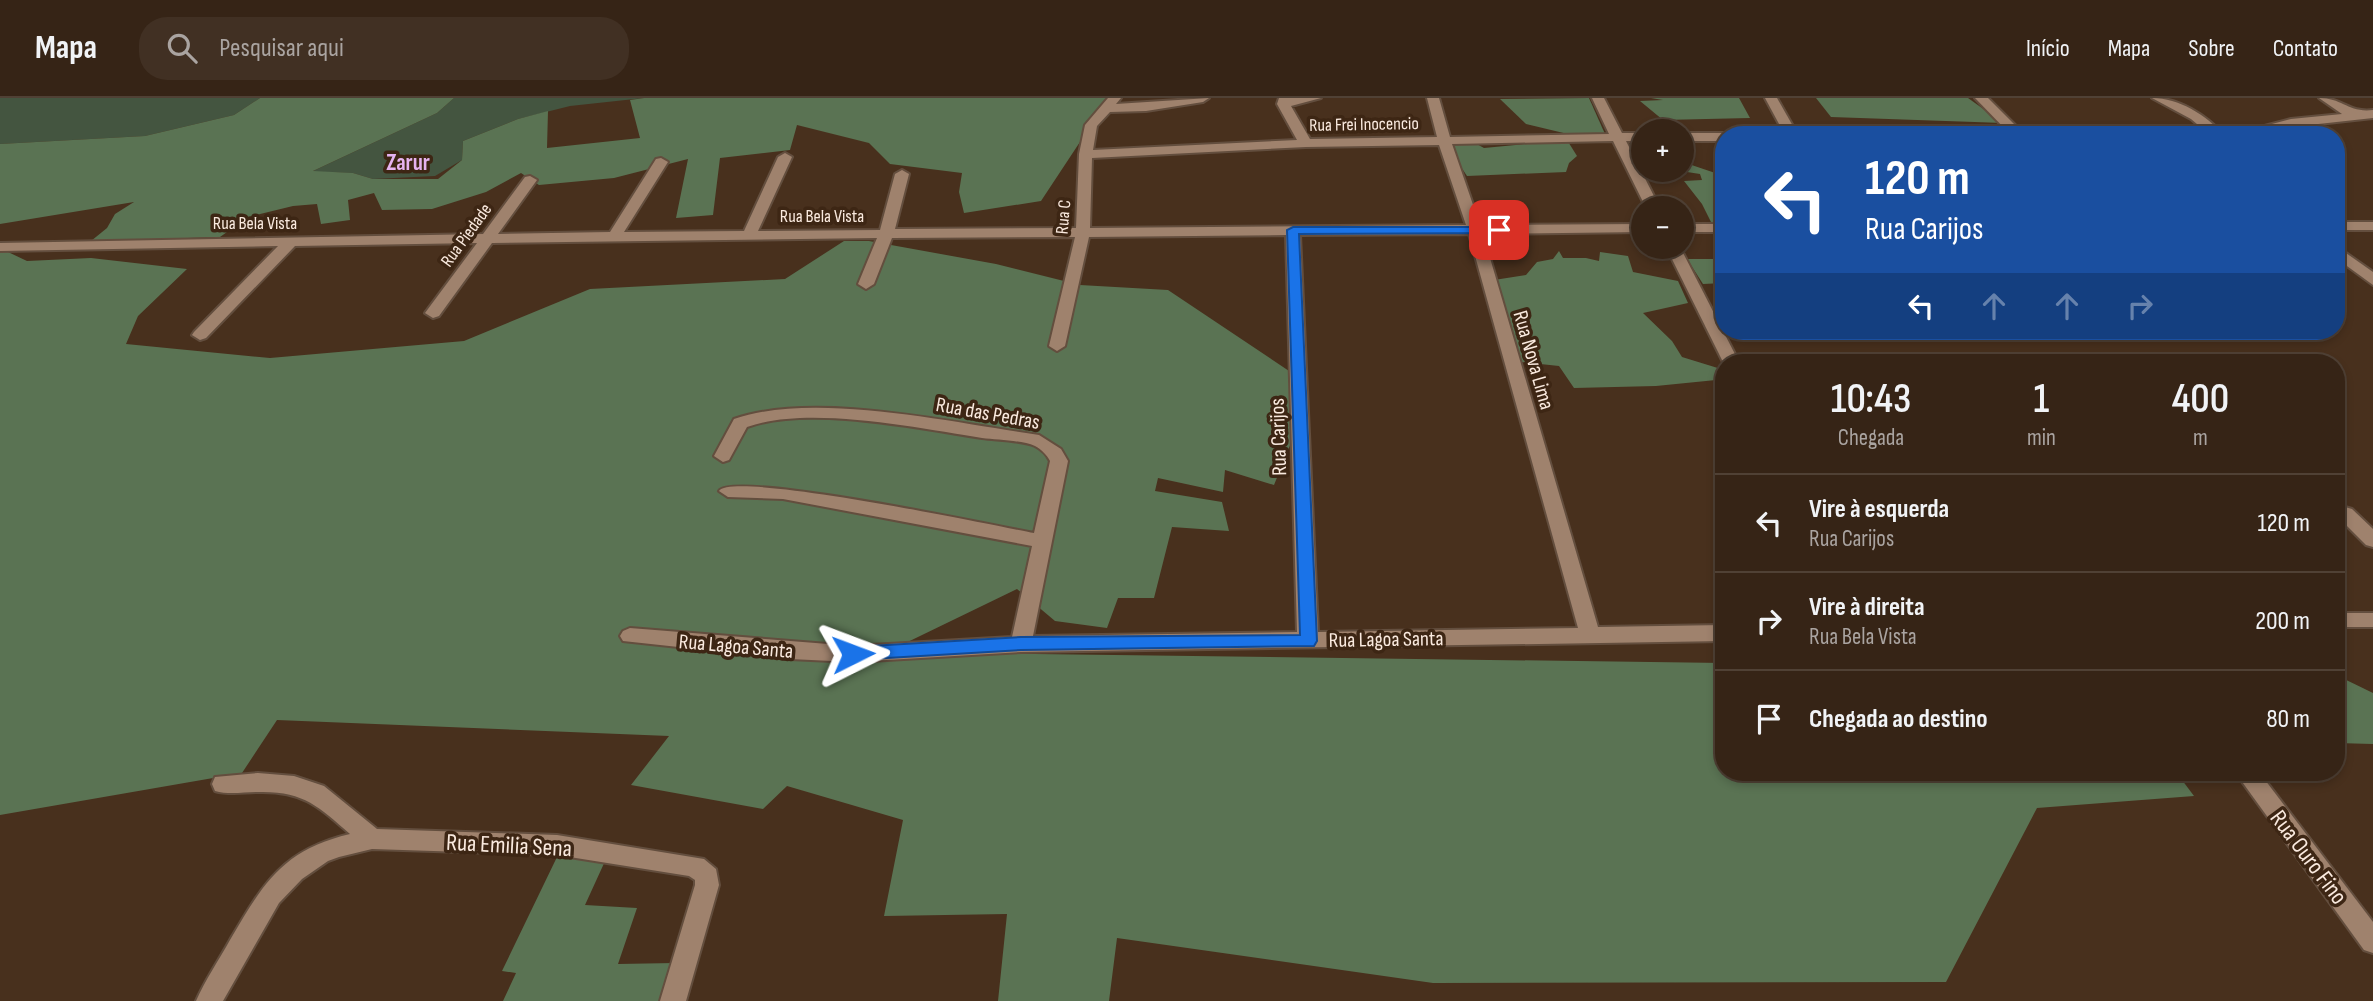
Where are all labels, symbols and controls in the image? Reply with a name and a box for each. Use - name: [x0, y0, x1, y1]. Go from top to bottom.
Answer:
- search box: [139, 17, 629, 80]
- text: Mapa: [35, 28, 97, 68]
- icon: search: [163, 29, 201, 67]
- text: Pesquisar aqui: [219, 33, 344, 64]
- text: Início: [2026, 34, 2070, 63]
- text: Mapa: [2108, 34, 2150, 63]
- text: Sobre: [2188, 34, 2235, 63]
- text: Contato: [2273, 34, 2338, 63]
- street label: Rua Frei Inocencio: [1309, 113, 1419, 136]
- map controls: [1631, 119, 1694, 259]
- button: +: [1631, 119, 1694, 182]
- district label: Zarur: [386, 149, 430, 177]
- text: 120 m: [1865, 150, 1970, 209]
- icon: left: [1750, 154, 1841, 245]
- button: −: [1631, 196, 1694, 259]
- street label: Rua C: [1052, 199, 1075, 235]
- street label: Rua Piedade: [436, 200, 496, 271]
- pin: [1469, 200, 1529, 260]
- street label: Rua Bela Vista: [780, 206, 864, 227]
- text: Rua Carijos: [1865, 210, 1984, 249]
- icon: arrive: [1480, 211, 1518, 249]
- street label: Rua Bela Vista: [213, 213, 297, 234]
- icon: left: [1902, 287, 1940, 325]
- icon: ahead: [1975, 287, 2013, 325]
- icon: ahead: [2048, 287, 2086, 325]
- icon: right: [2121, 287, 2159, 325]
- street label: Rua Nova Lima: [1507, 308, 1560, 412]
- text: 10:43: [1831, 374, 1911, 425]
- text: 1: [2034, 374, 2049, 425]
- text: 400: [2172, 374, 2229, 425]
- street label: Rua das Pedras: [934, 392, 1042, 435]
- street label: Rua Carijos: [1265, 398, 1292, 476]
- text: Chegada: [1838, 424, 1904, 452]
- text: min: [2027, 424, 2056, 452]
- text: m: [2193, 424, 2208, 452]
- text: Vire à esquerda: [1809, 494, 1949, 525]
- icon: left: [1750, 504, 1788, 542]
- text: 120 m: [2257, 508, 2310, 539]
- text: Rua Carijos: [1809, 525, 1894, 553]
- text: Vire à direita: [1809, 592, 1925, 623]
- icon: right: [1750, 602, 1788, 640]
- text: 200 m: [2255, 606, 2310, 637]
- position arrow: [816, 617, 890, 691]
- text: Rua Bela Vista: [1809, 623, 1917, 651]
- street label: Rua Lagoa Santa: [1328, 626, 1444, 653]
- street label: Rua Lagoa Santa: [678, 629, 794, 664]
- icon: arrive: [1750, 700, 1788, 738]
- text: Chegada ao destino: [1809, 704, 1988, 735]
- text: 80 m: [2266, 704, 2310, 735]
- street label: Rua Ouro Fino: [2264, 804, 2353, 910]
- street label: Rua Emilia Sena: [445, 828, 573, 863]

